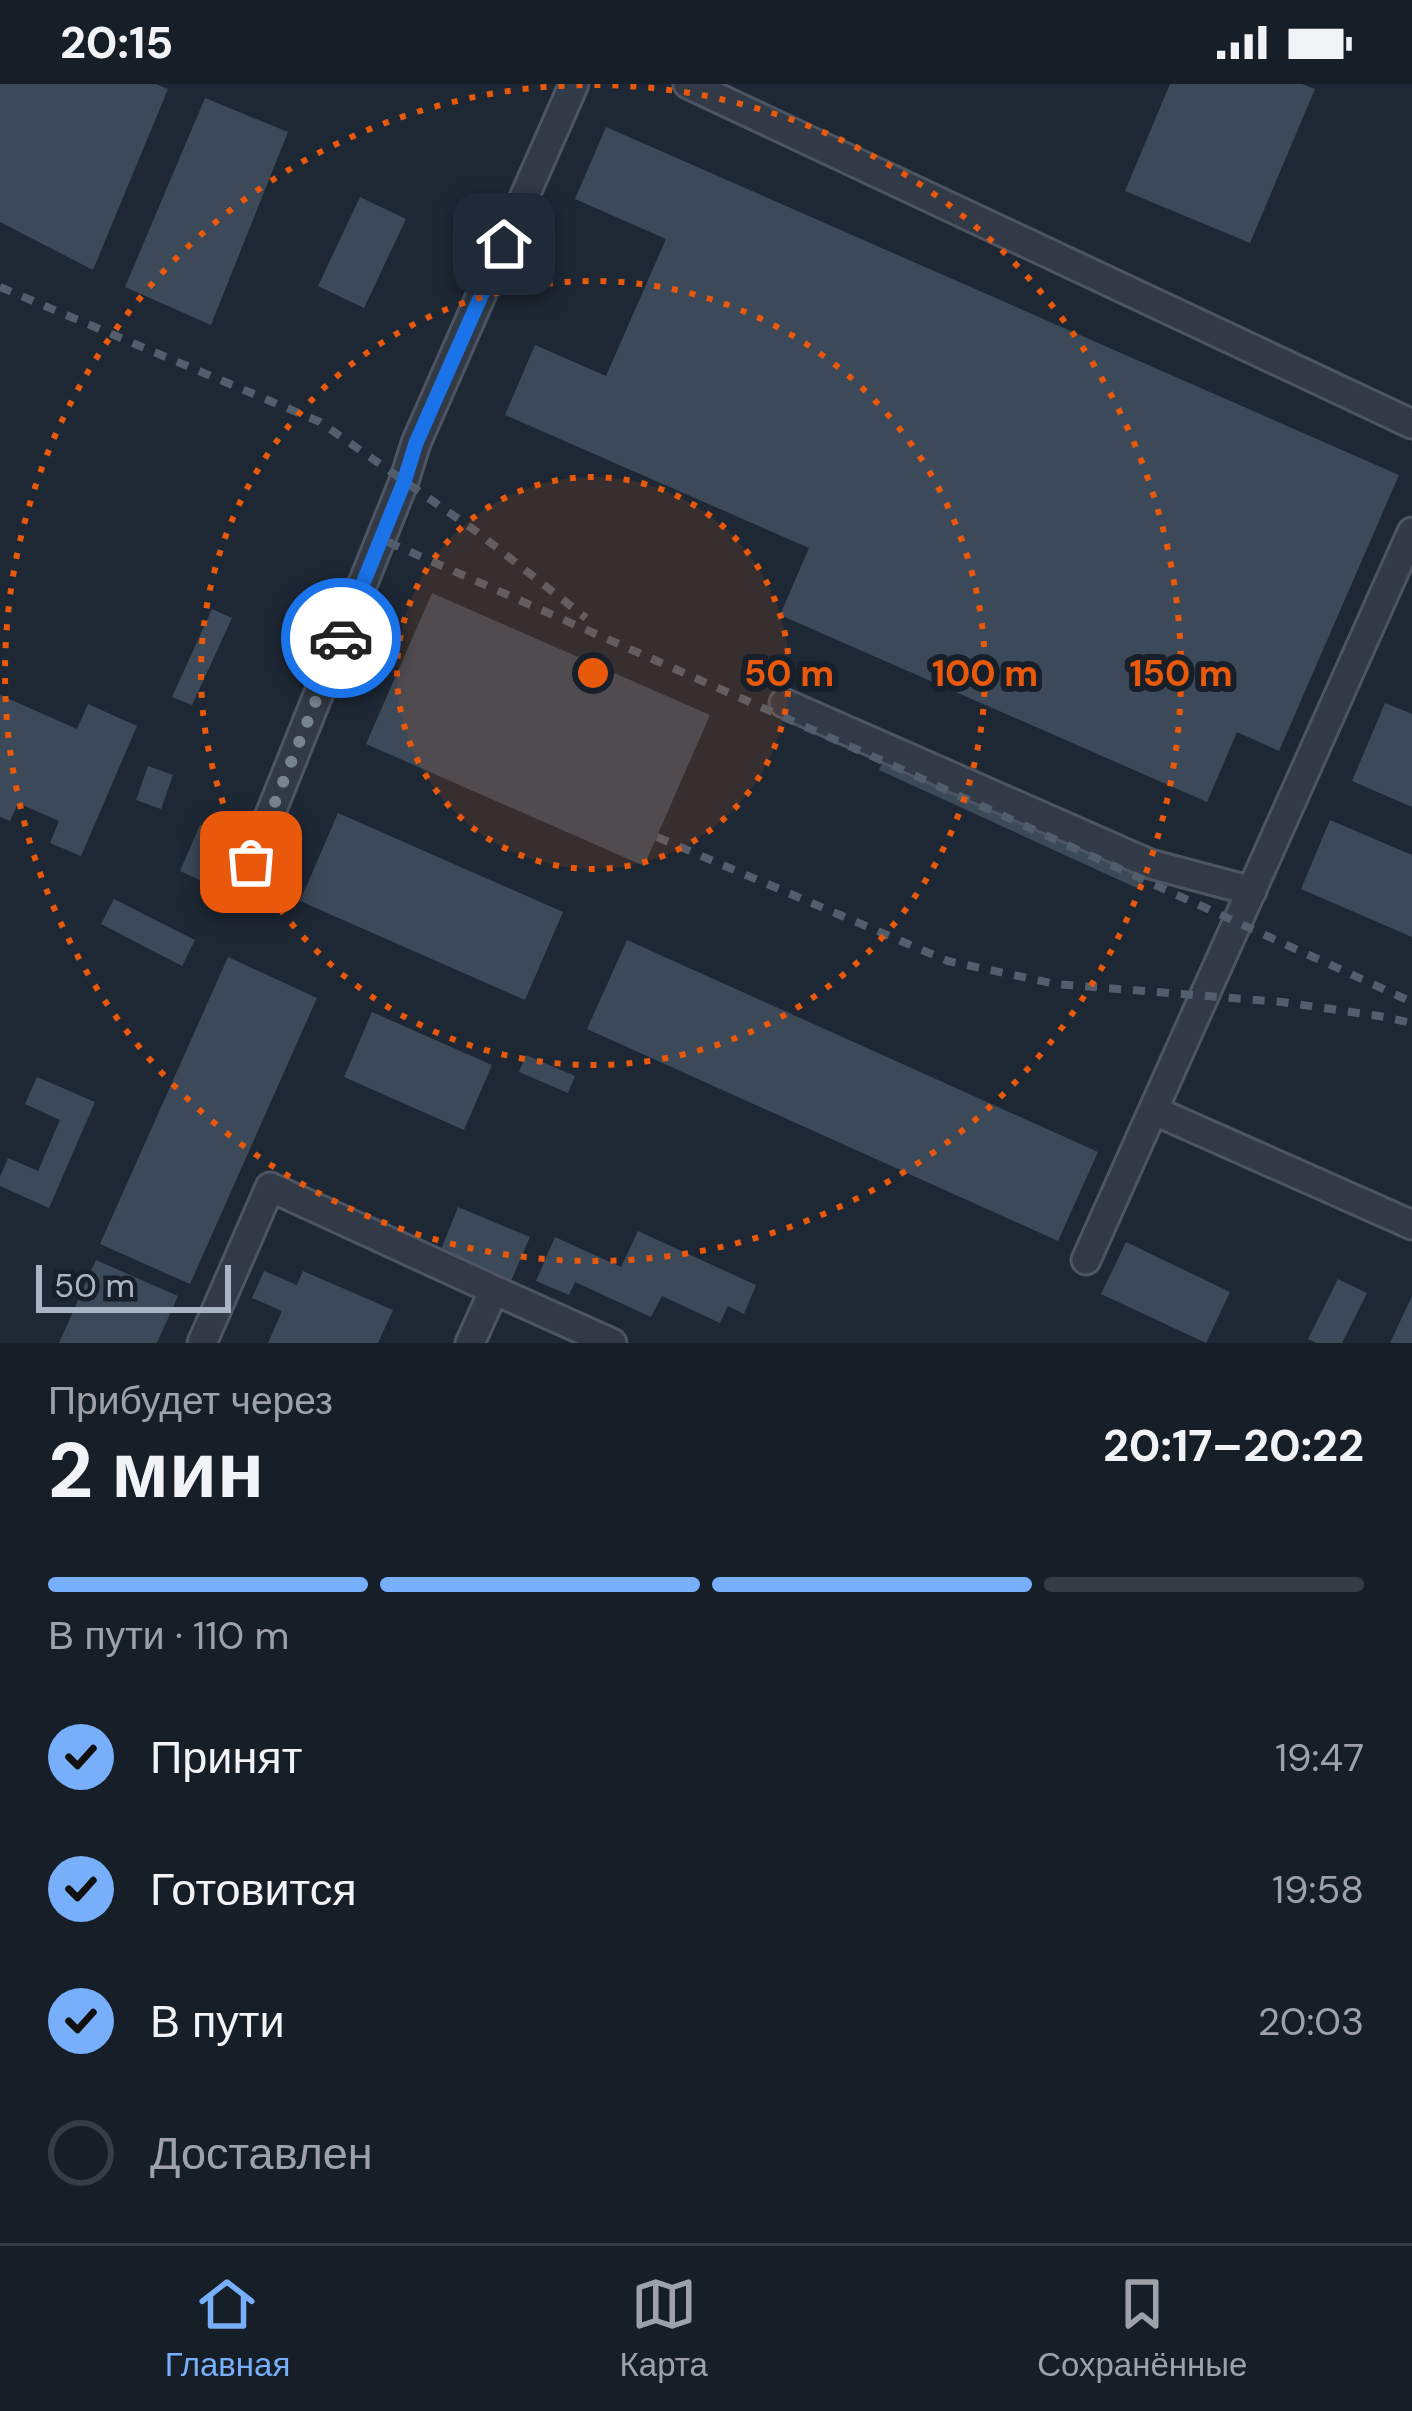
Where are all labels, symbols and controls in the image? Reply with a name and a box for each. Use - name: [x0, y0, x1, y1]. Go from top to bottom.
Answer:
- text: 20:15: [60, 13, 173, 72]
- pin: [453, 193, 555, 295]
- icon: home: [471, 211, 537, 277]
- courier: [281, 578, 401, 698]
- icon: car: [308, 605, 374, 671]
- text: 50 m: [744, 650, 834, 697]
- text: 100 m: [932, 650, 1038, 697]
- text: 150 m: [1129, 650, 1233, 697]
- centre of rings: [572, 652, 614, 694]
- pin: [200, 811, 302, 913]
- icon: bag: [218, 829, 284, 895]
- scale bar: [36, 1259, 231, 1312]
- text: 50 m: [54, 1264, 135, 1307]
- text: Прибудет через: [48, 1375, 333, 1426]
- text: 20:17–20:22: [1103, 1416, 1364, 1475]
- text: 2 мин: [48, 1420, 264, 1521]
- text: В пути · 110 m: [48, 1610, 289, 1661]
- icon: check: [48, 1724, 114, 1790]
- text: Принят: [150, 1728, 302, 1787]
- text: 19:47: [1275, 1732, 1364, 1783]
- icon: check: [48, 1856, 114, 1922]
- text: Готовится: [150, 1860, 357, 1919]
- text: 19:58: [1272, 1864, 1364, 1915]
- icon: check: [48, 1988, 114, 2054]
- text: В пути: [150, 1992, 285, 2051]
- text: 20:03: [1258, 1996, 1364, 2047]
- text: Доставлен: [150, 2124, 373, 2183]
- tab: Главная: [165, 2271, 290, 2386]
- tab: Карта: [620, 2271, 708, 2386]
- tab: Сохранённые: [1037, 2271, 1247, 2386]

